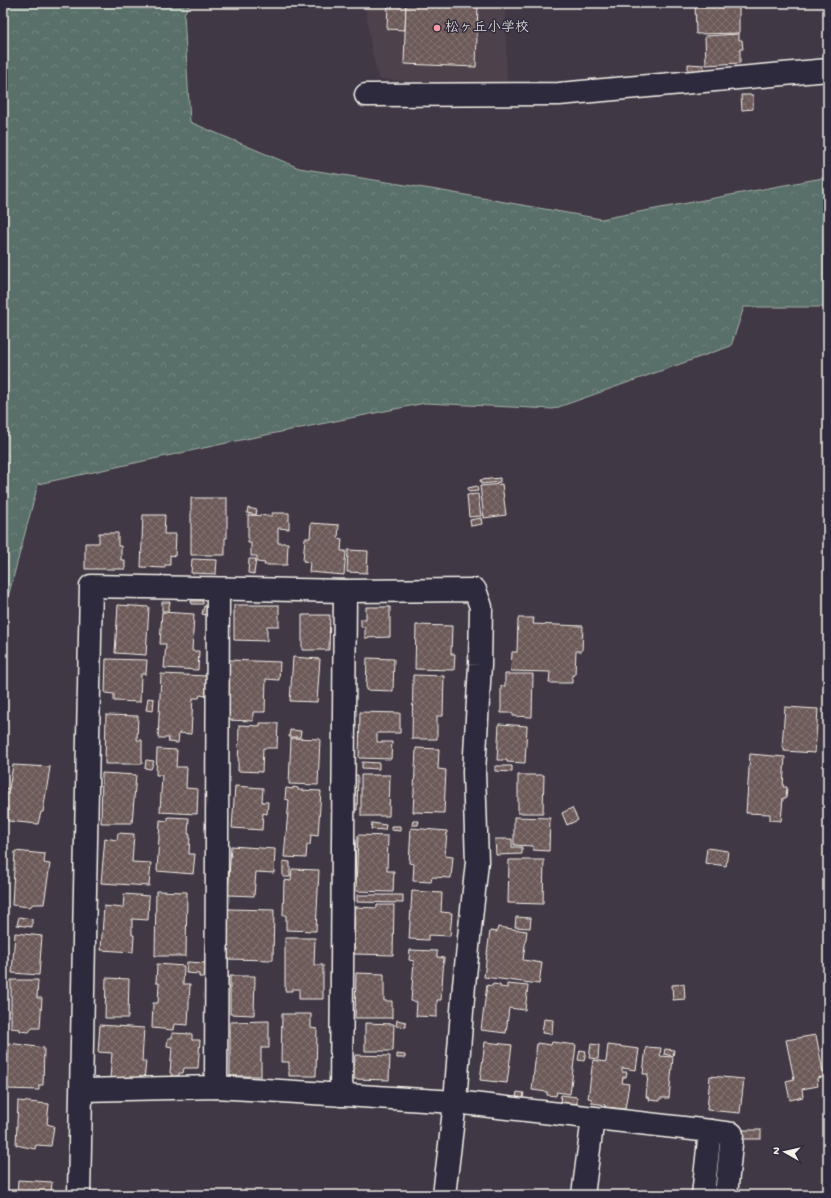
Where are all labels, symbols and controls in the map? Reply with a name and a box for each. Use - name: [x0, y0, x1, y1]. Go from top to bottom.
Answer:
- place label: 松ヶ丘小学校: [445, 20, 529, 37]
- marker: 松ヶ丘小学校: [432, 23, 442, 33]
- north arrow: [765, 1132, 805, 1172]
- text: N: [771, 1146, 784, 1155]

